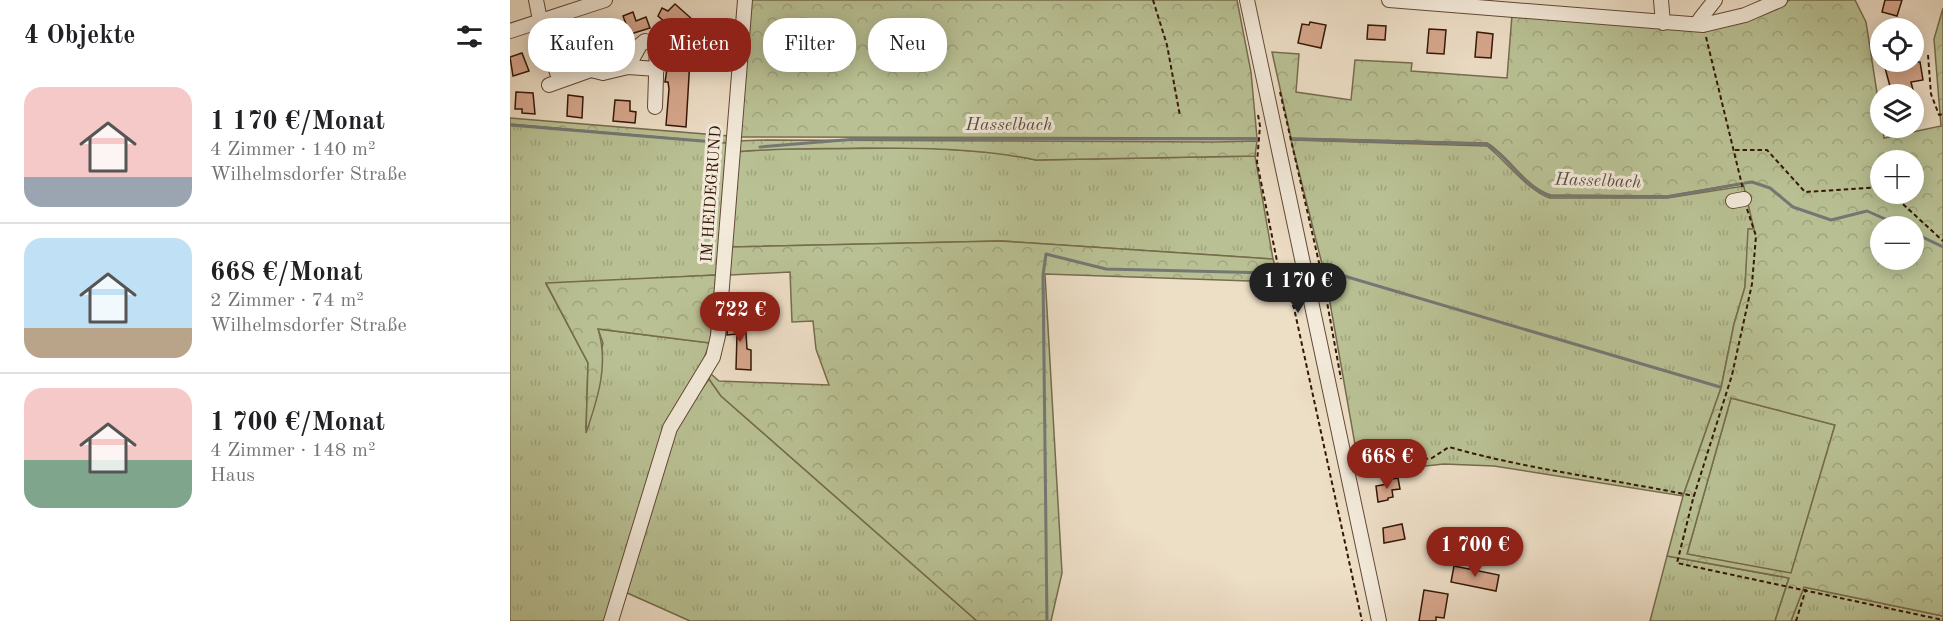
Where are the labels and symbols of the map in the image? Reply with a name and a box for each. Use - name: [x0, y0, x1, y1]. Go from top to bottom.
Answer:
- water label: Hasselbach: [965, 116, 1052, 134]
- street label: IM HEIDEGRUND: [699, 125, 725, 263]
- water label: Hasselbach: [1553, 170, 1642, 192]
- pin: 1 170 €: [1243, 263, 1353, 314]
- pin: 722 €: [698, 292, 782, 343]
- pin: 668 €: [1345, 439, 1429, 490]
- pin: 1 700 €: [1420, 527, 1530, 578]

